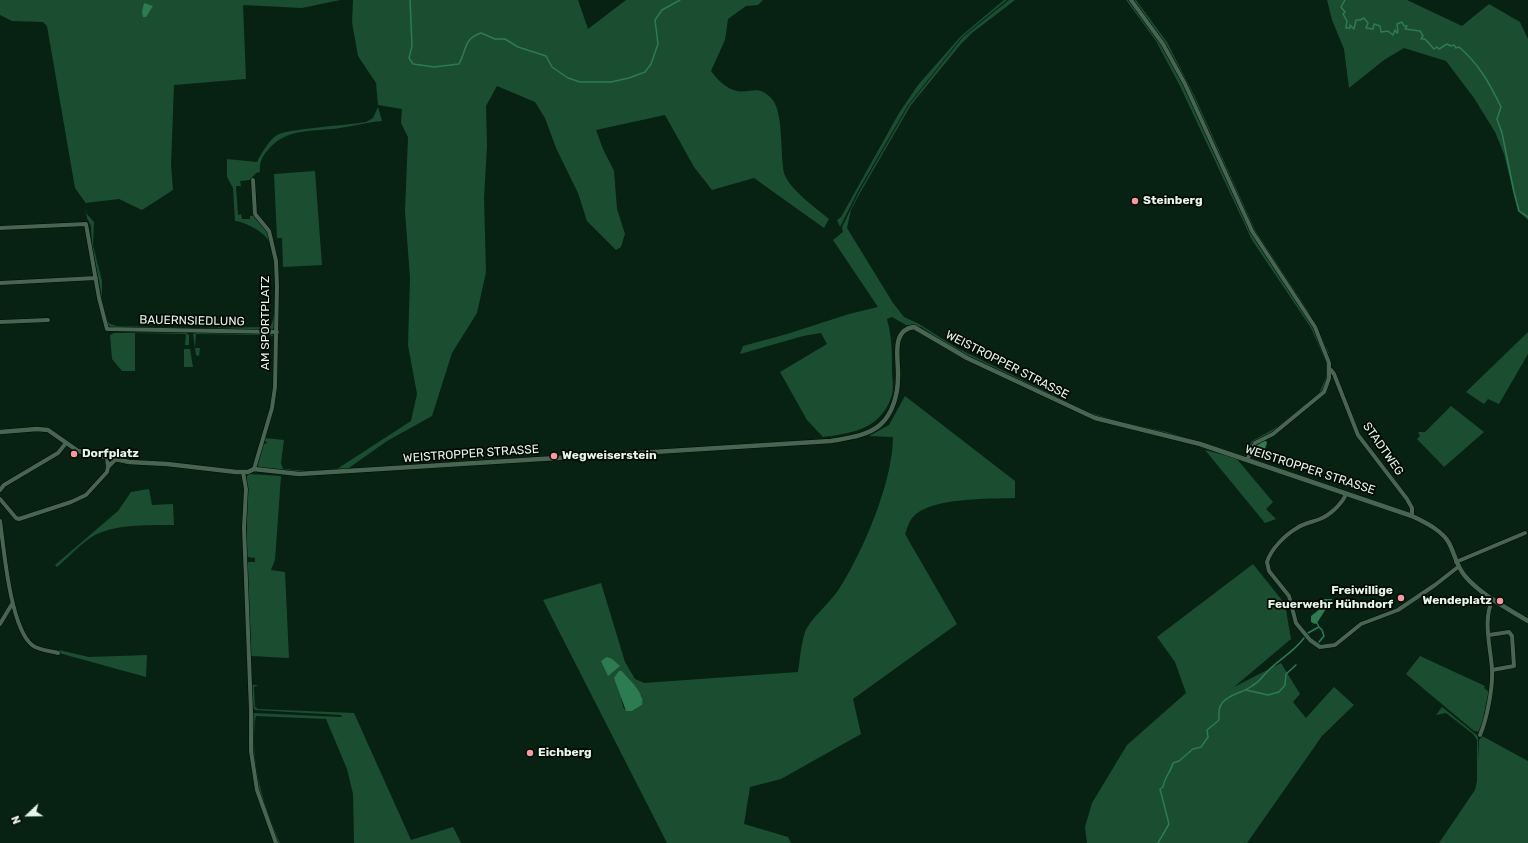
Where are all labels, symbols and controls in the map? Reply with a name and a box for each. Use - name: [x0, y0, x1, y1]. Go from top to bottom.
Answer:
- place label: Steinberg: [1143, 194, 1203, 208]
- marker: Steinberg: [1130, 196, 1140, 206]
- street label: AM SPORTPLATZ: [259, 276, 273, 370]
- street label: BAUERNSIEDLUNG: [139, 313, 245, 329]
- street label: WEISTROPPER STRASSE: [943, 328, 1071, 402]
- street label: STADTWEG: [1359, 420, 1407, 478]
- street label: WEISTROPPER STRASSE: [403, 442, 539, 466]
- street label: WEISTROPPER STRASSE: [1243, 442, 1377, 498]
- place label: Dorfplatz: [82, 447, 139, 461]
- marker: Dorfplatz: [69, 449, 79, 459]
- place label: Wegweiserstein: [562, 449, 657, 463]
- marker: Wegweiserstein: [549, 451, 559, 461]
- place label: Freiwillige Feuerwehr Hühndorf: [1268, 584, 1393, 612]
- marker: Freiwillige Feuerwehr Hühndorf: [1396, 593, 1406, 603]
- place label: Wendeplatz: [1422, 594, 1492, 608]
- marker: Wendeplatz: [1495, 596, 1505, 606]
- place label: Eichberg: [538, 746, 592, 760]
- marker: Eichberg: [525, 748, 535, 758]
- north arrow: [8, 795, 48, 835]
- text: N: [9, 814, 24, 826]

